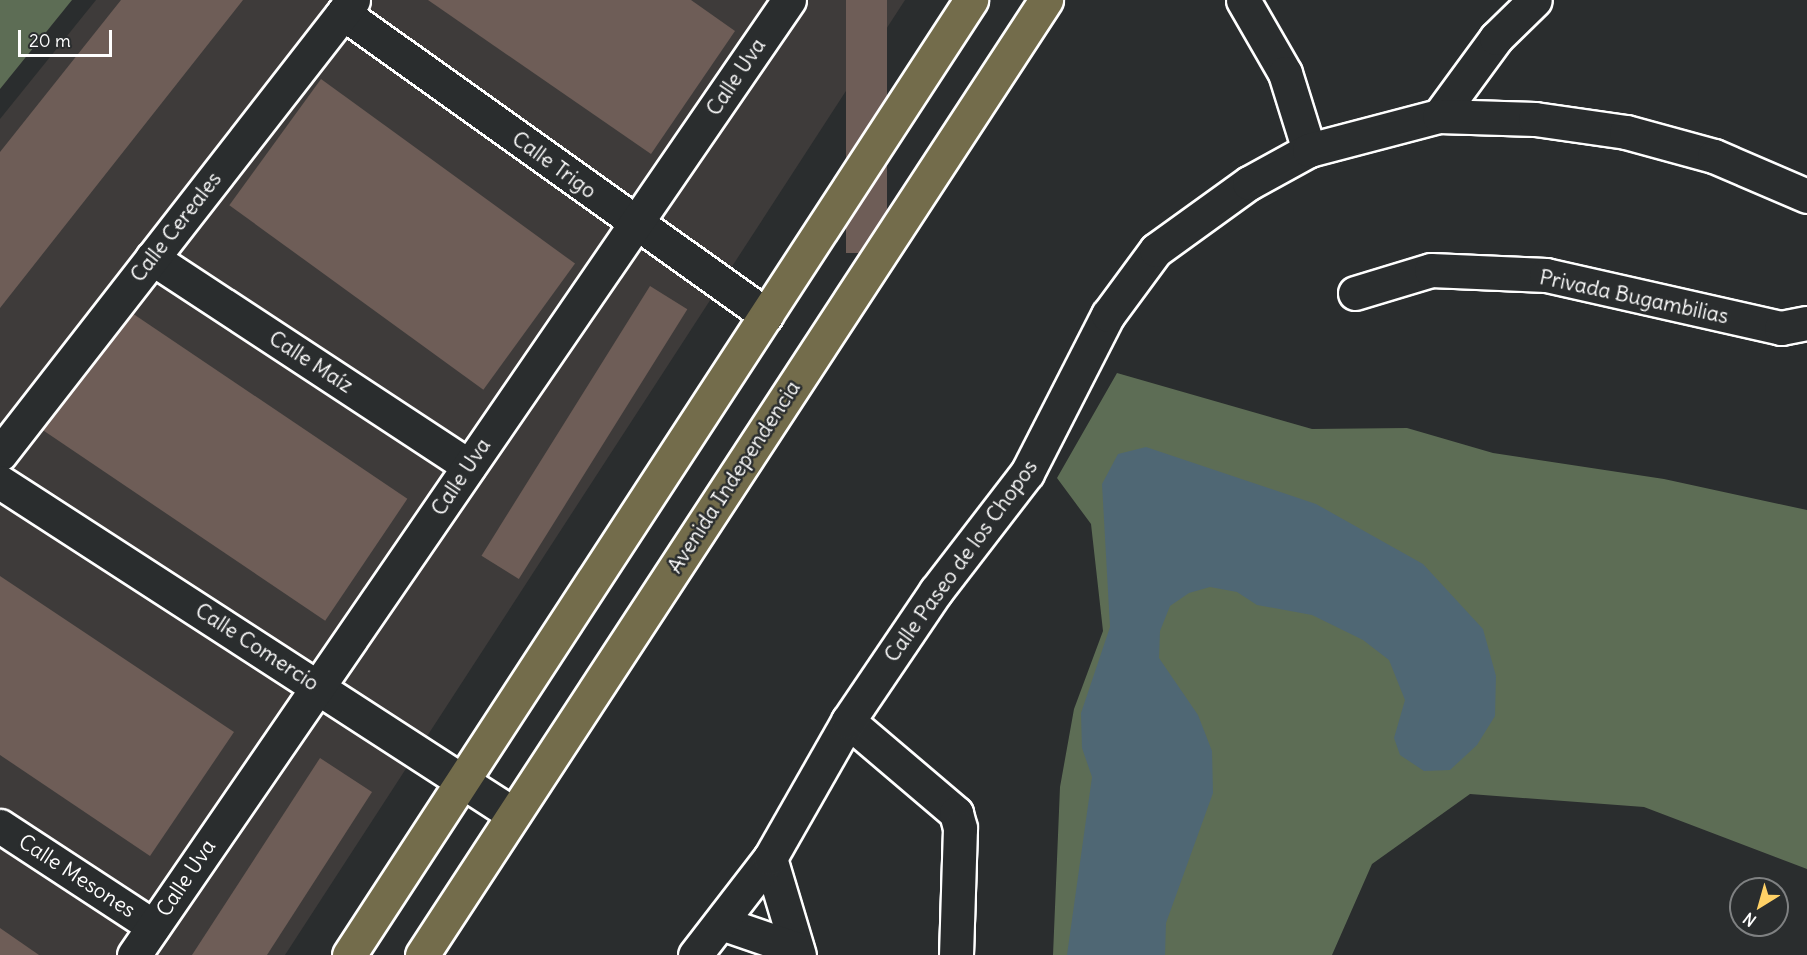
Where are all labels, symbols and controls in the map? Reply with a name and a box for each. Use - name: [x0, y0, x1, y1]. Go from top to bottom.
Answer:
- scale bar: [21, 18, 116, 56]
- text: 20 m: [29, 29, 71, 52]
- street label: Calle Uva: [701, 34, 771, 120]
- street label: Calle Trigo: [507, 126, 601, 204]
- street label: Calle Cereales: [125, 167, 227, 287]
- street label: Privada Bugambilias: [1537, 265, 1731, 329]
- street label: Calle Maíz: [264, 326, 358, 398]
- street label: Avenida Independencia: [662, 376, 806, 578]
- street label: Calle Uva: [426, 434, 496, 520]
- street label: Calle Paseo de los Chopos: [879, 455, 1043, 667]
- street label: Calle Comercio: [191, 598, 323, 696]
- street label: Calle Mesones: [14, 829, 140, 923]
- street label: Calle Uva: [151, 835, 221, 921]
- north arrow: [1729, 877, 1789, 937]
- text: N: [1739, 908, 1760, 931]

